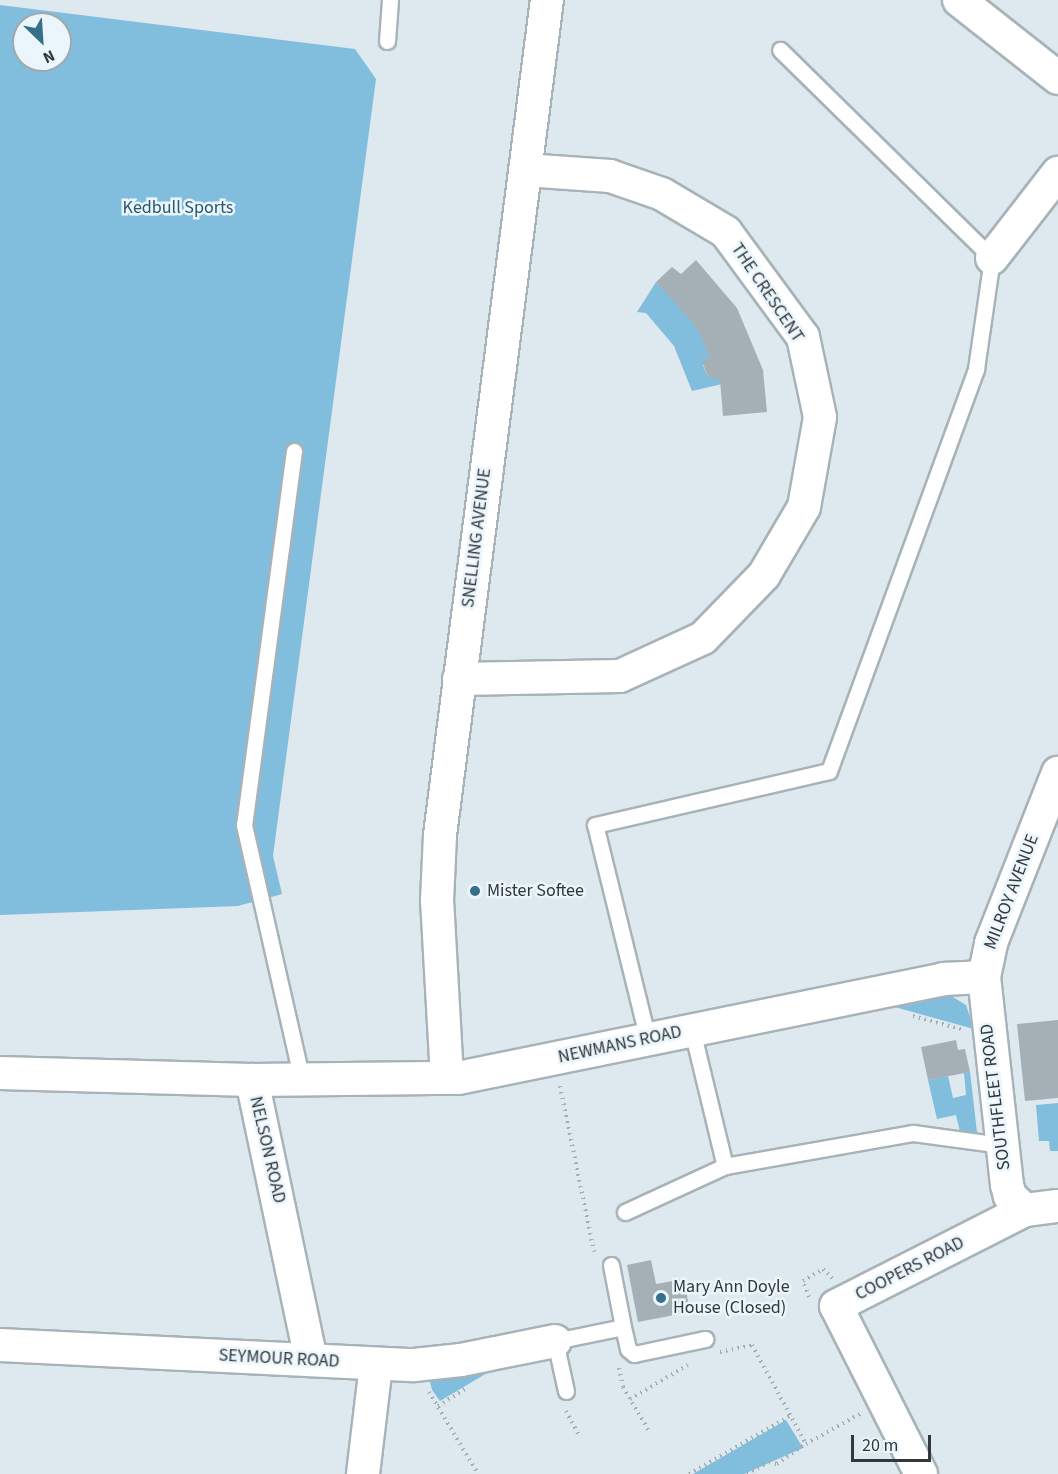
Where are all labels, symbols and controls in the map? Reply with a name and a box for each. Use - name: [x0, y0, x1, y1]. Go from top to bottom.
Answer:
- north arrow: [12, 12, 72, 72]
- text: N: [39, 44, 58, 69]
- park label: Kedbull Sports: [123, 197, 233, 219]
- street label: THE CRESCENT: [726, 239, 808, 347]
- street label: SNELLING AVENUE: [458, 467, 496, 609]
- street label: MILROY AVENUE: [980, 831, 1044, 953]
- place label: Mister Softee: [487, 880, 584, 902]
- marker: Mister Softee: [468, 884, 482, 898]
- street label: NEWMANS ROAD: [556, 1021, 684, 1069]
- street label: SOUTHFLEET ROAD: [976, 1023, 1016, 1171]
- street label: NELSON ROAD: [244, 1094, 290, 1206]
- street label: COOPERS ROAD: [852, 1232, 968, 1306]
- place label: Mary Ann Doyle House (Closed): [673, 1277, 790, 1320]
- marker: Mary Ann Doyle House (Closed): [654, 1291, 668, 1305]
- street label: SEYMOUR ROAD: [218, 1345, 340, 1373]
- scale bar: [854, 1423, 934, 1461]
- text: 20 m: [862, 1433, 898, 1458]

